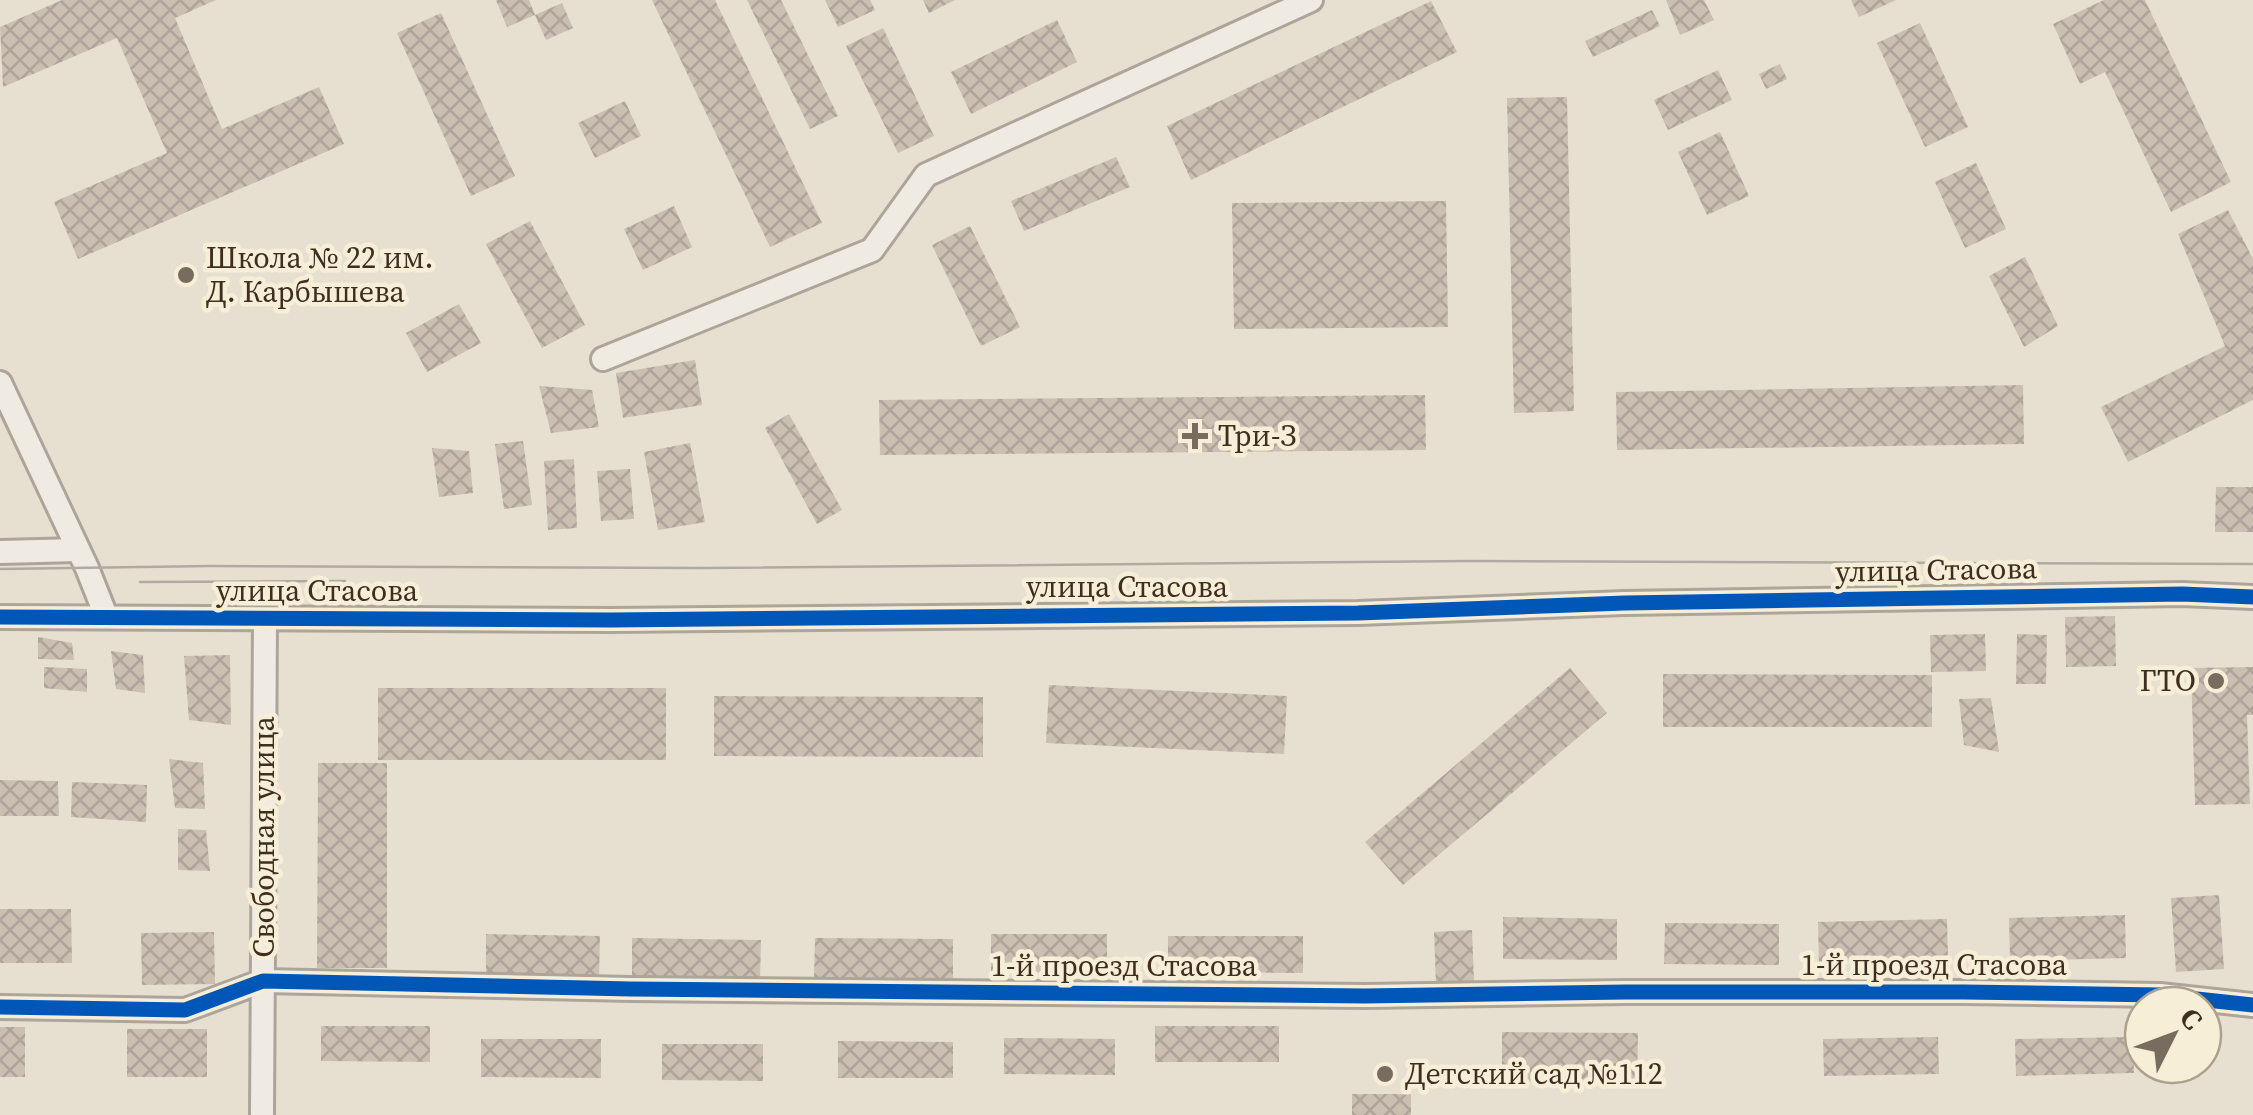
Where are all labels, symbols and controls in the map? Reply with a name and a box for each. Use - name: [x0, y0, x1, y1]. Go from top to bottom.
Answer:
- place label: Школа № 22 им. Д. Карбышева: [206, 237, 434, 312]
- marker: Школа № 22 им. Д. Карбышева: [175, 264, 197, 286]
- place label: Три-З: [1218, 415, 1297, 456]
- marker: Три-З: [1182, 423, 1208, 449]
- street label: улица Стасова: [1835, 547, 2038, 592]
- street label: улица Стасова: [1026, 566, 1229, 607]
- street label: улица Стасова: [216, 570, 419, 611]
- place label: ГТО: [2140, 660, 2196, 701]
- marker: ГТО: [2205, 670, 2227, 692]
- street label: Свободная улица: [243, 715, 284, 958]
- street label: 1-й проезд Стасова: [1801, 944, 2068, 985]
- street label: 1-й проезд Стасова: [991, 945, 1258, 986]
- north arrow: [2123, 985, 2223, 1085]
- text: С: [2172, 999, 2212, 1037]
- place label: Детский сад №112: [1405, 1053, 1663, 1094]
- marker: Детский сад №112: [1374, 1063, 1396, 1085]

